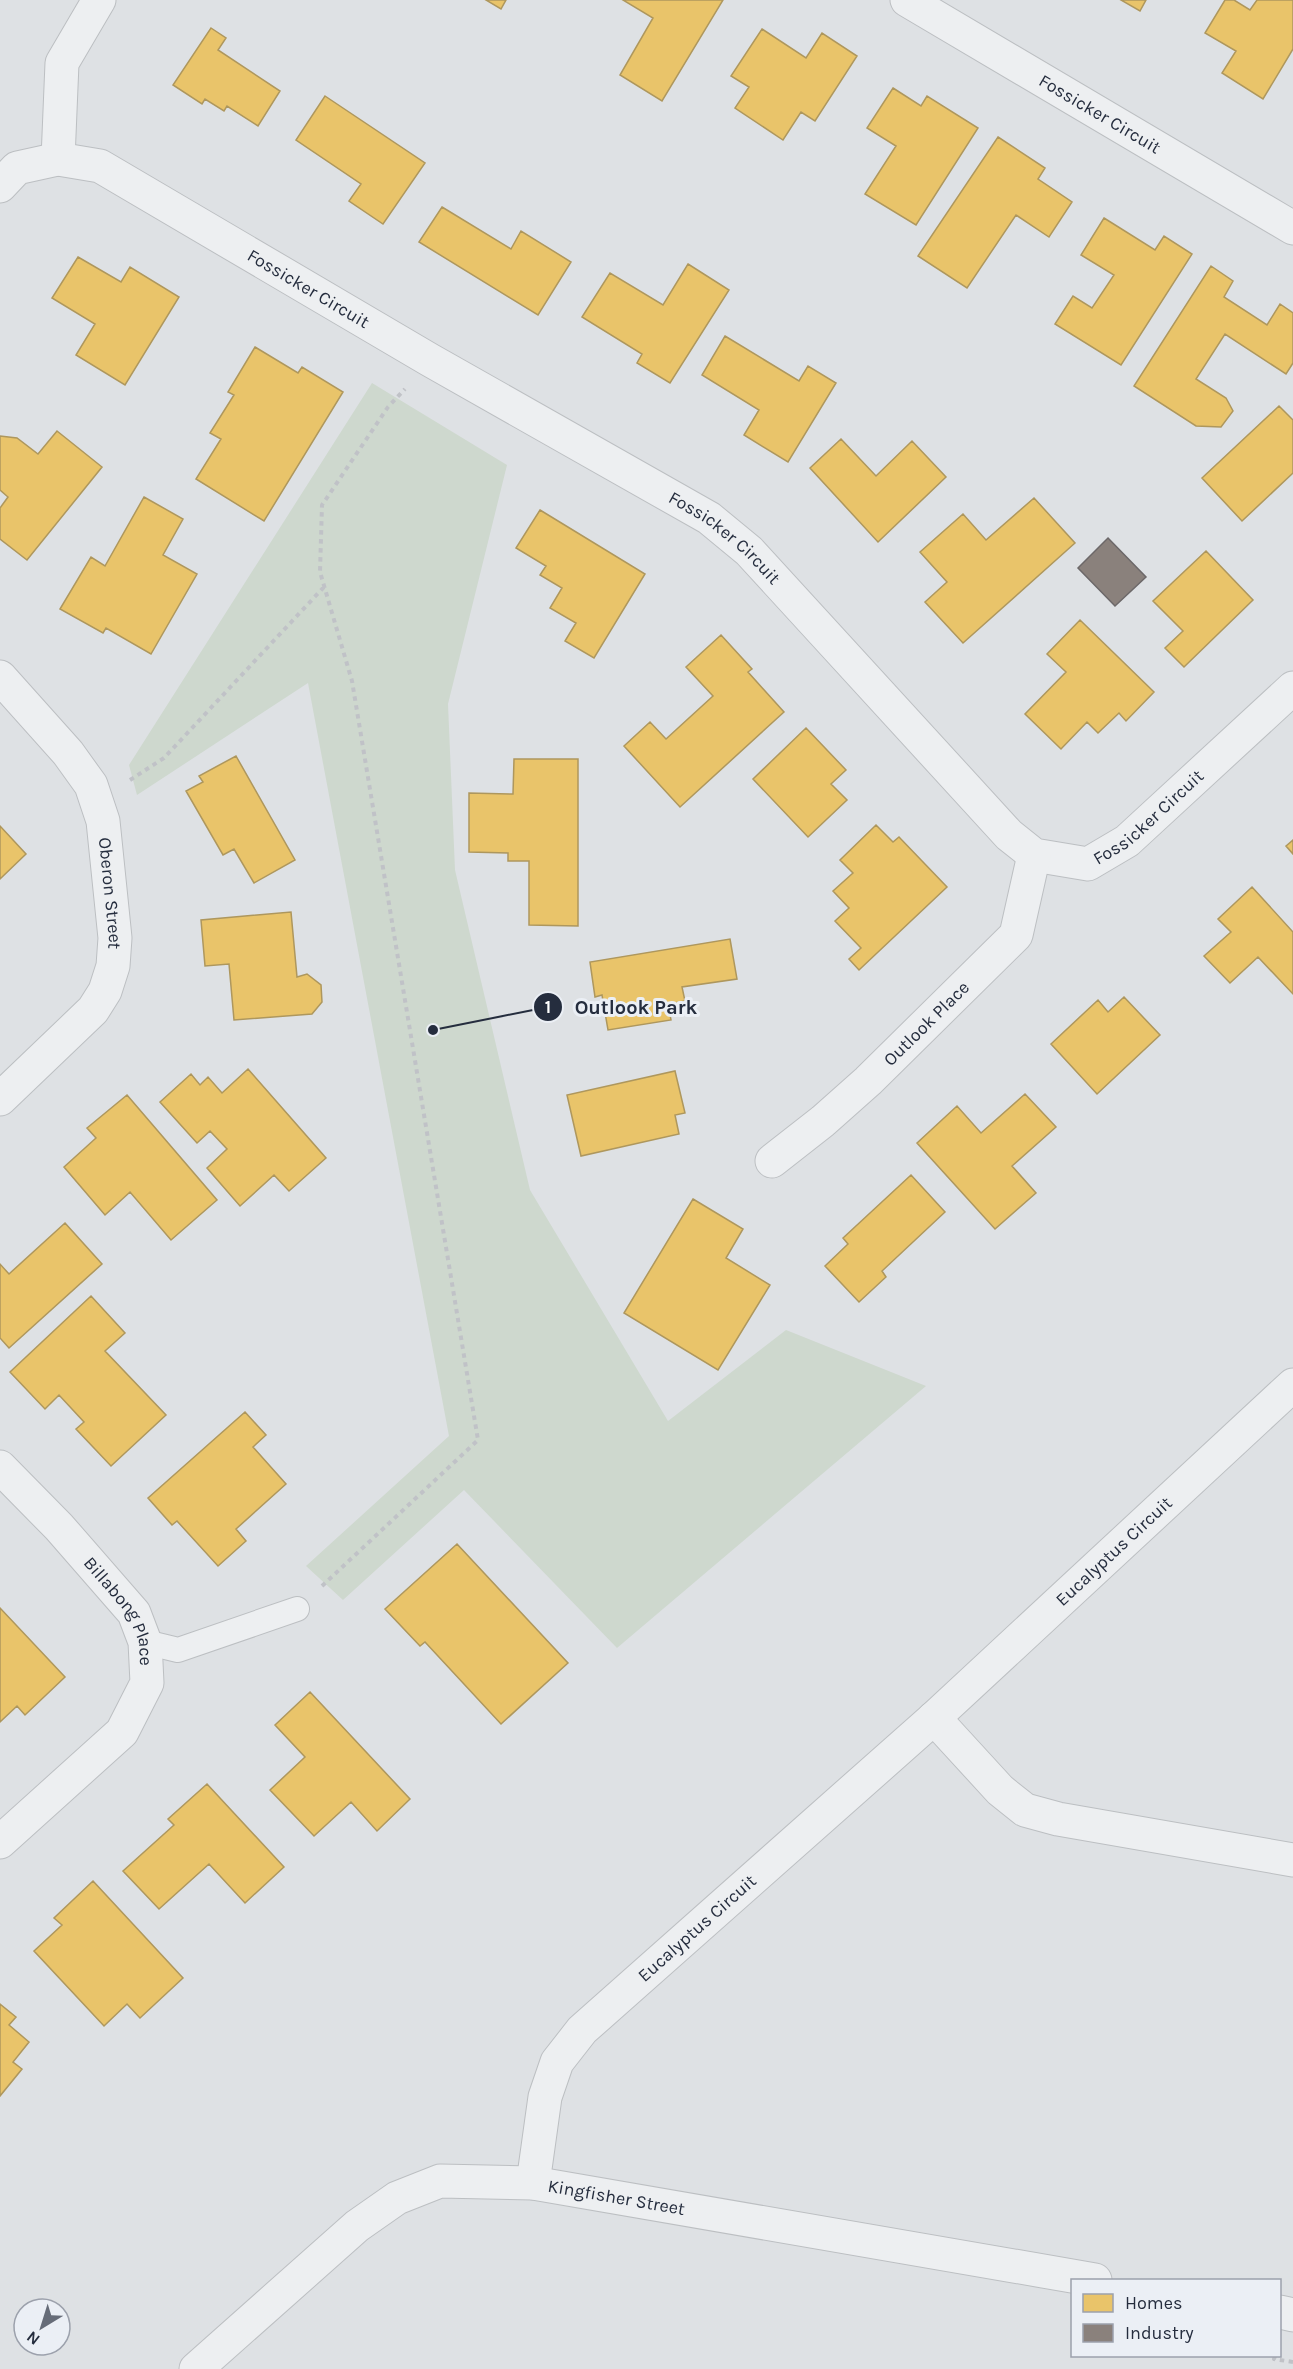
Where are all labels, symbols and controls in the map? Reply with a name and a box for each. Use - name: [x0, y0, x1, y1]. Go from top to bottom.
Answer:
- street label: Fossicker Circuit: [1035, 69, 1165, 159]
- street label: Fossicker Circuit: [243, 244, 374, 333]
- street label: Fossicker Circuit: [665, 486, 785, 589]
- street label: Fossicker Circuit: [1089, 765, 1208, 870]
- street label: Oberon Street: [94, 836, 126, 950]
- street label: Outlook Place: [879, 976, 974, 1071]
- callout: Outlook Park: [533, 988, 710, 1026]
- text: 1: [545, 996, 551, 1018]
- text: Outlook Park: [575, 996, 698, 1019]
- street label: Eucalyptus Circuit: [1051, 1492, 1177, 1611]
- street label: Billabong Place: [79, 1552, 157, 1666]
- street label: Eucalyptus Circuit: [633, 1870, 761, 1986]
- street label: Kingfisher Street: [546, 2175, 687, 2220]
- legend: [1071, 2279, 1281, 2357]
- text: Homes: [1125, 2292, 1182, 2314]
- north arrow: [12, 2297, 72, 2357]
- text: Industry: [1125, 2322, 1194, 2344]
- text: N: [23, 2327, 43, 2349]

